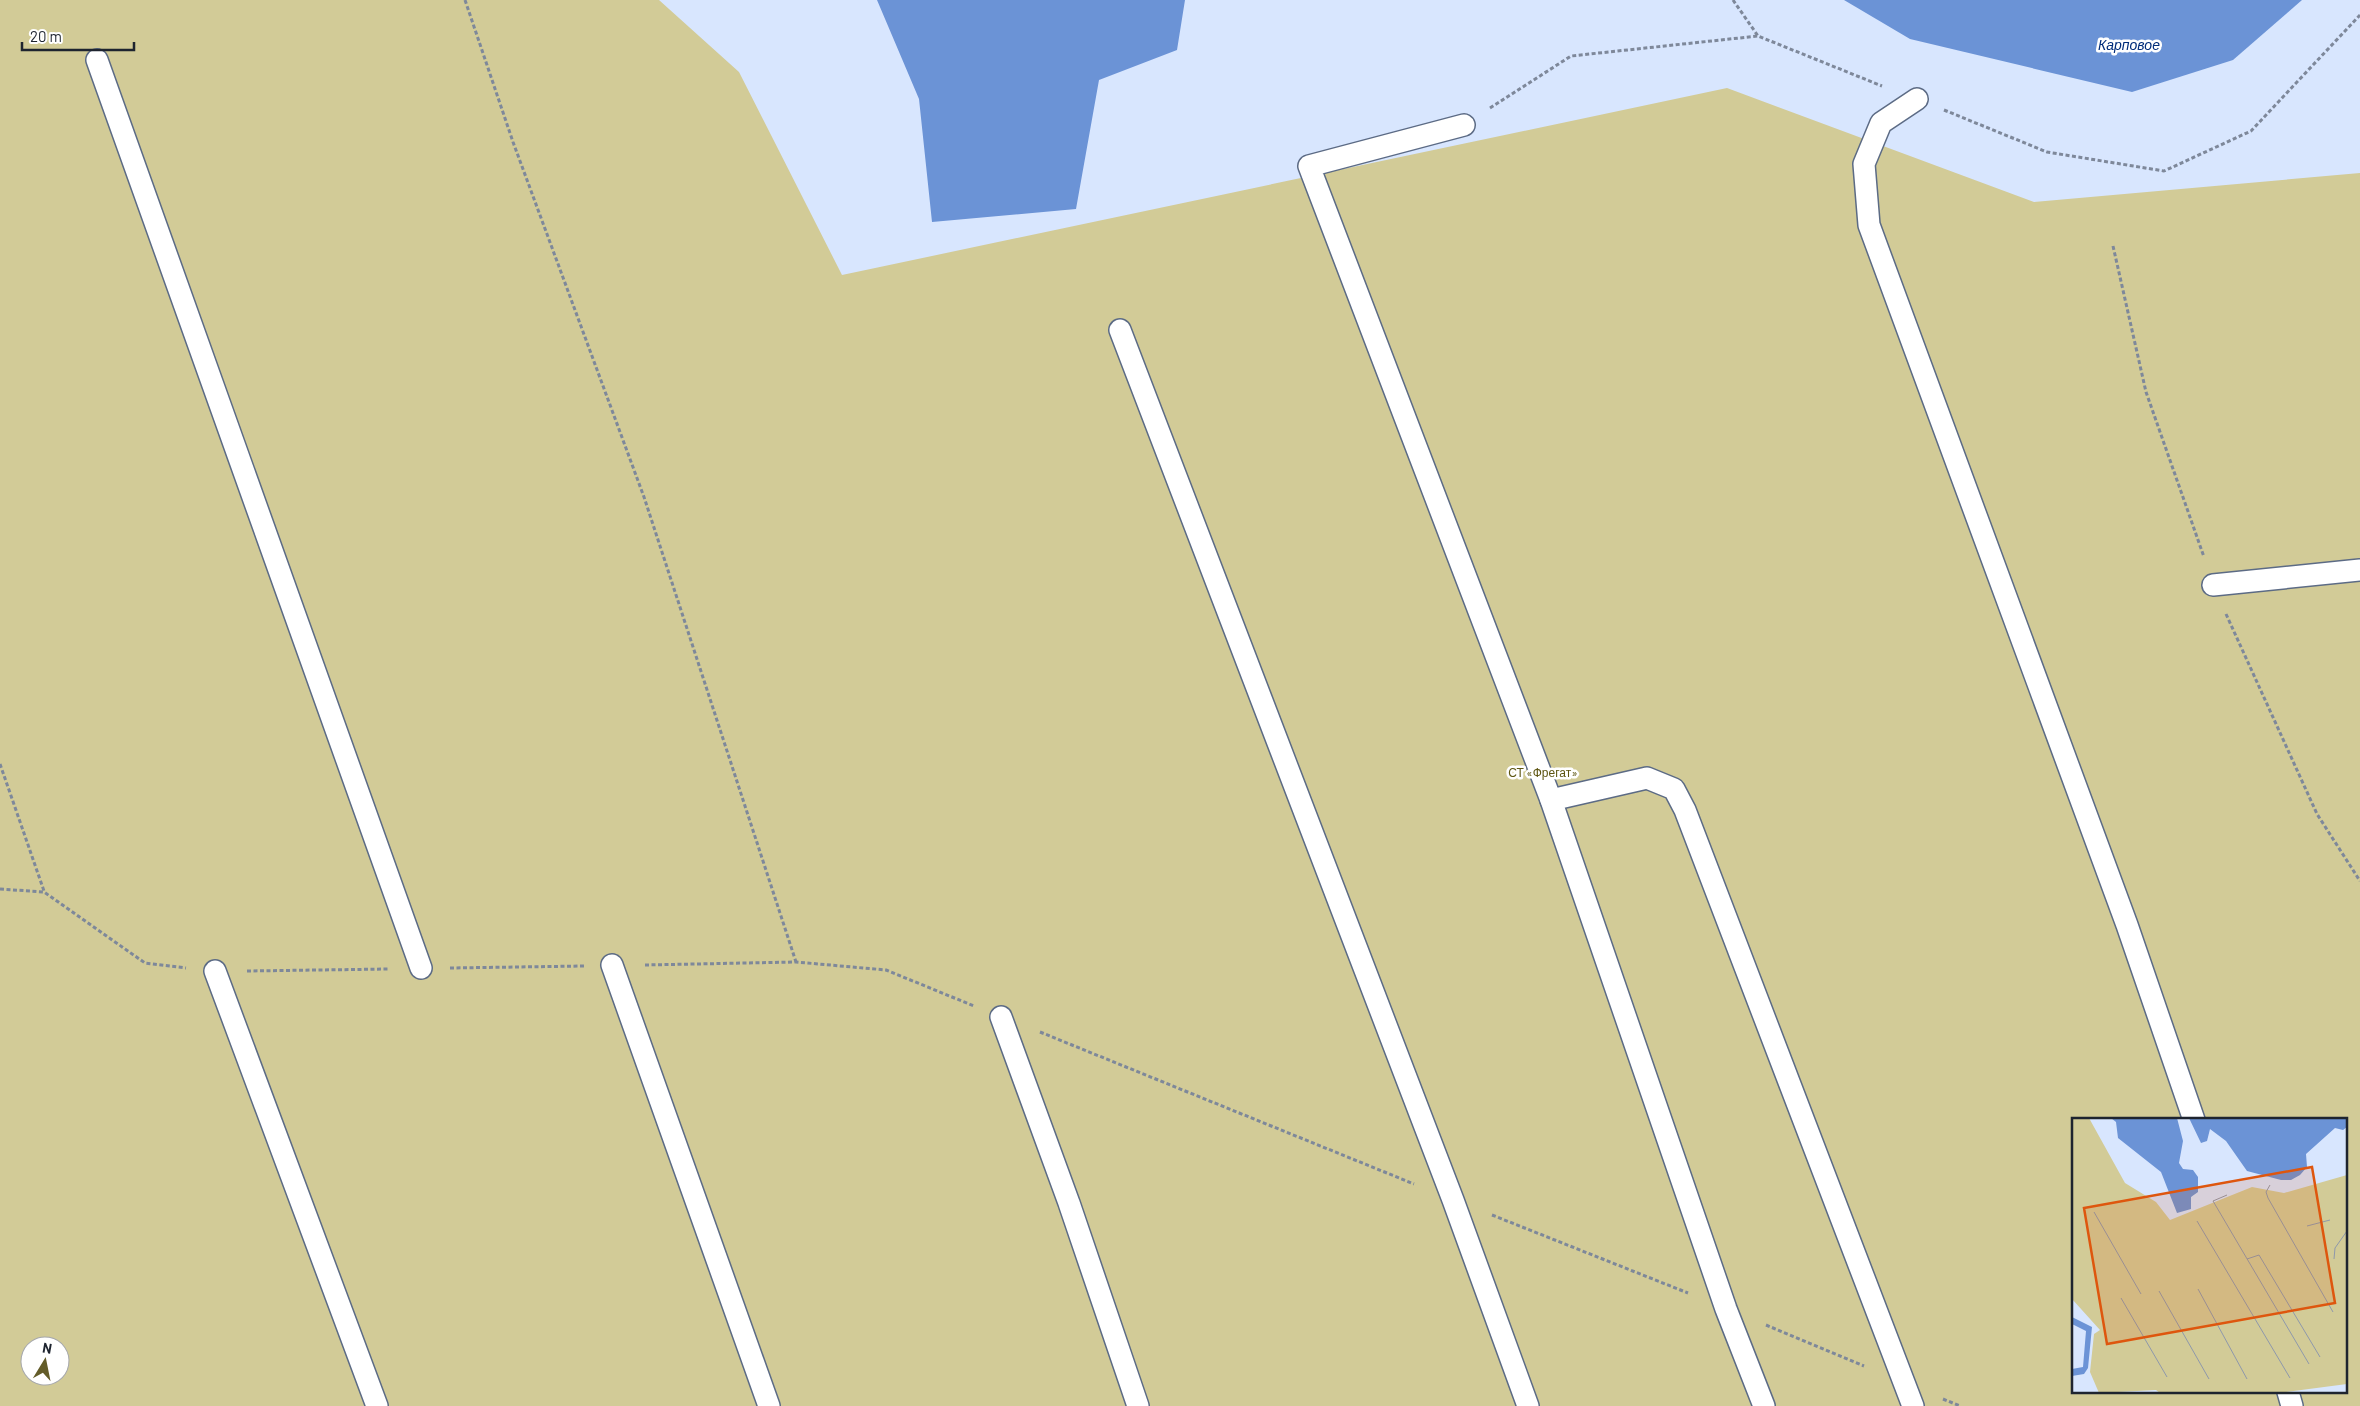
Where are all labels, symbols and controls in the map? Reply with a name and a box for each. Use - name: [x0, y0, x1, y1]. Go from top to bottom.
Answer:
- scale bar: [22, 20, 135, 52]
- text: 20 m: [30, 27, 62, 45]
- water label: Карповое: [2098, 36, 2160, 53]
- park label: СТ «Фрегат»: [1508, 765, 1578, 780]
- inset map: [2072, 1118, 2348, 1394]
- north arrow: [20, 1336, 70, 1386]
- text: N: [41, 1339, 53, 1357]

